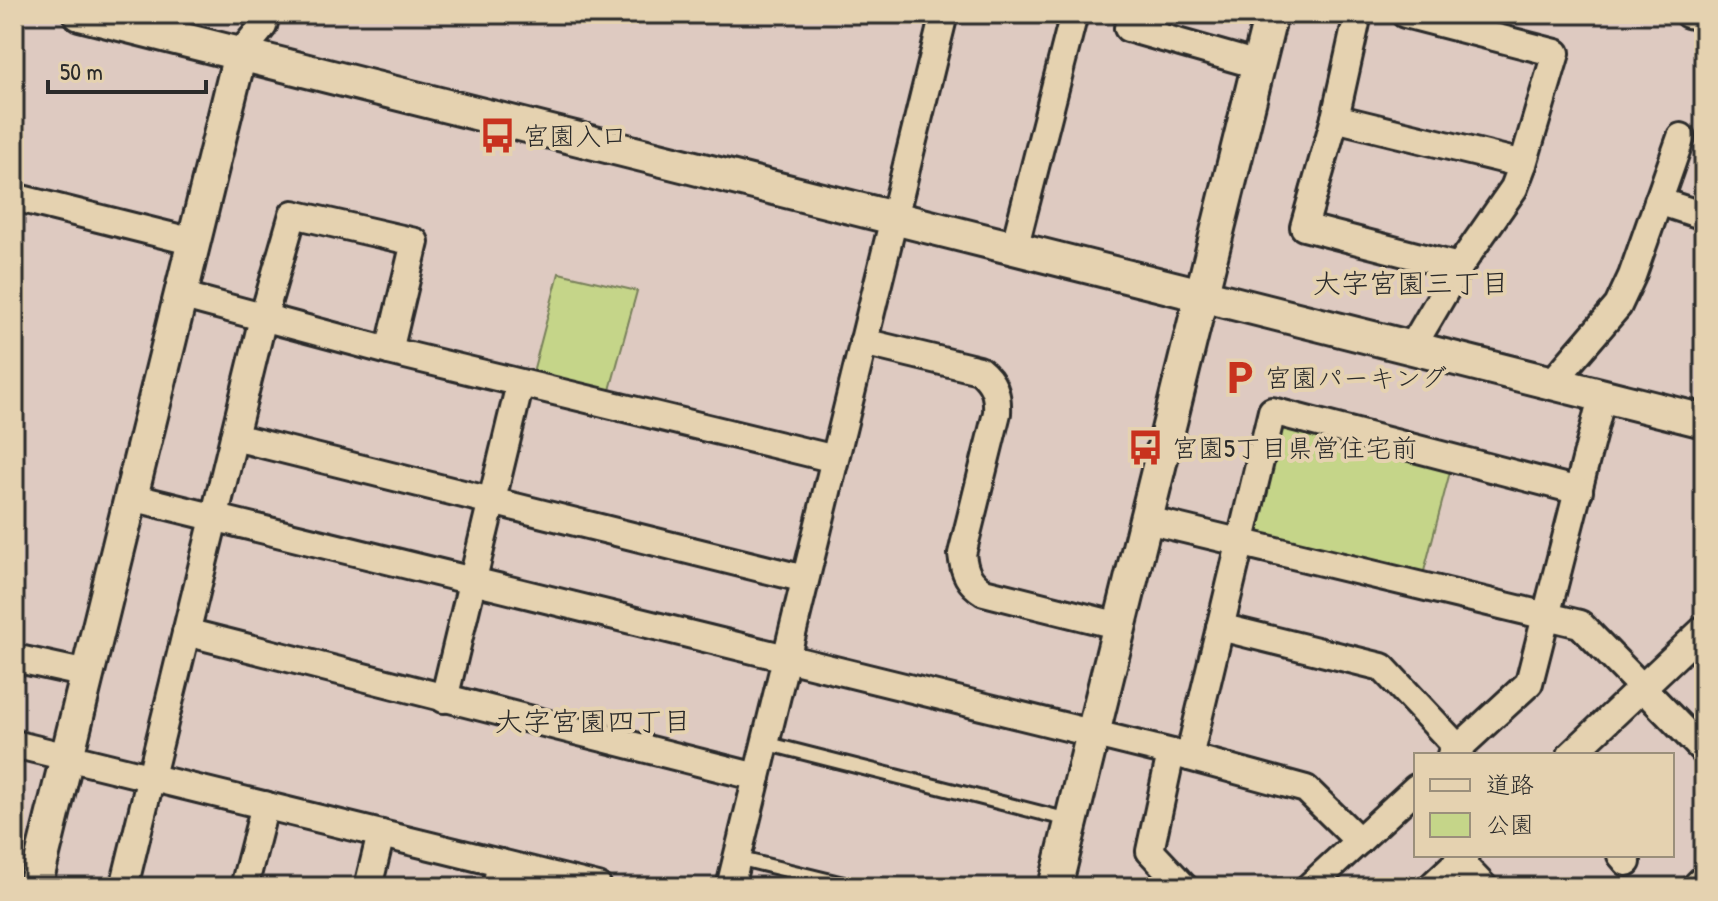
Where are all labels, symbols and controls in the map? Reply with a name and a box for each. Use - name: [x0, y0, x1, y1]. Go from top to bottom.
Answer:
- scale bar: [48, 44, 206, 94]
- text: 50 m: [60, 55, 103, 87]
- bus stop icon: 宮園入口: [478, 117, 516, 155]
- place label: 宮園入口: [523, 118, 627, 153]
- district label: 大字宮園三丁目: [1313, 264, 1509, 302]
- parking icon: 宮園パーキング: [1220, 359, 1258, 397]
- place label: 宮園パーキング: [1265, 360, 1447, 395]
- bus stop icon: 宮園5丁目県営住宅前: [1127, 429, 1165, 467]
- place label: 宮園5丁目県営住宅前: [1172, 430, 1417, 465]
- district label: 大字宮園四丁目: [495, 702, 691, 740]
- legend: [1414, 753, 1674, 857]
- text: 道路: [1486, 768, 1534, 800]
- text: 公園: [1486, 808, 1534, 840]

